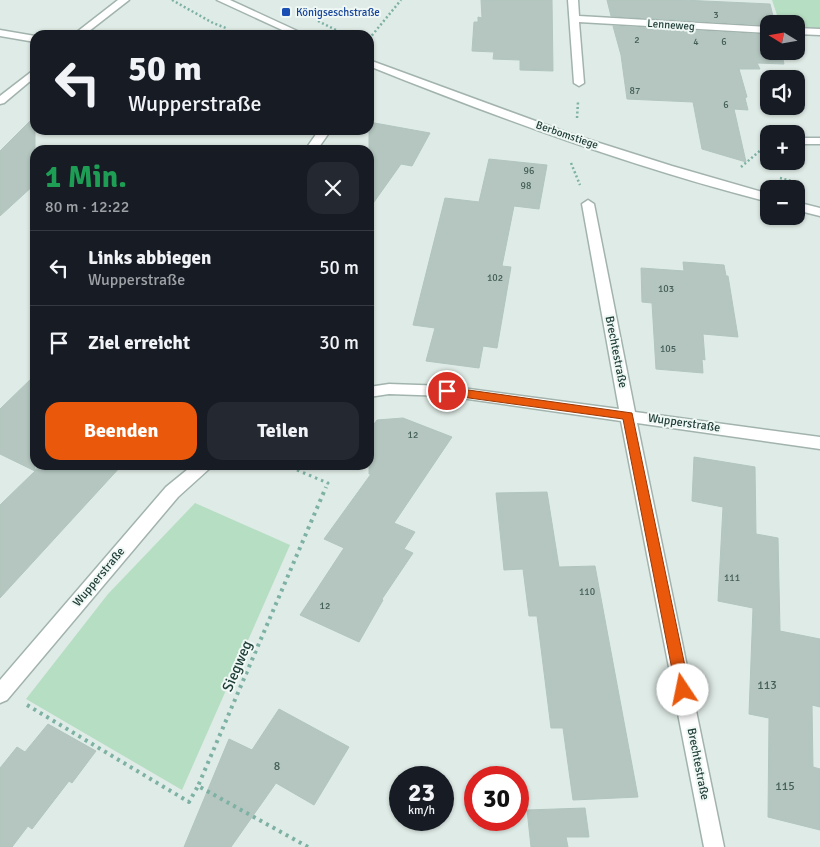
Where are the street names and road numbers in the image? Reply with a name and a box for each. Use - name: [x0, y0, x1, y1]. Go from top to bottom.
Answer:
- street label: Lenneweg: [647, 17, 695, 33]
- street label: Berbomstiege: [534, 118, 600, 152]
- street label: Brechtestraße: [602, 315, 630, 389]
- street label: Wupperstraße: [647, 411, 721, 435]
- street label: Wupperstraße: [70, 544, 128, 610]
- street label: Siegweg: [218, 638, 256, 694]
- street label: Brechtestraße: [684, 727, 712, 801]

